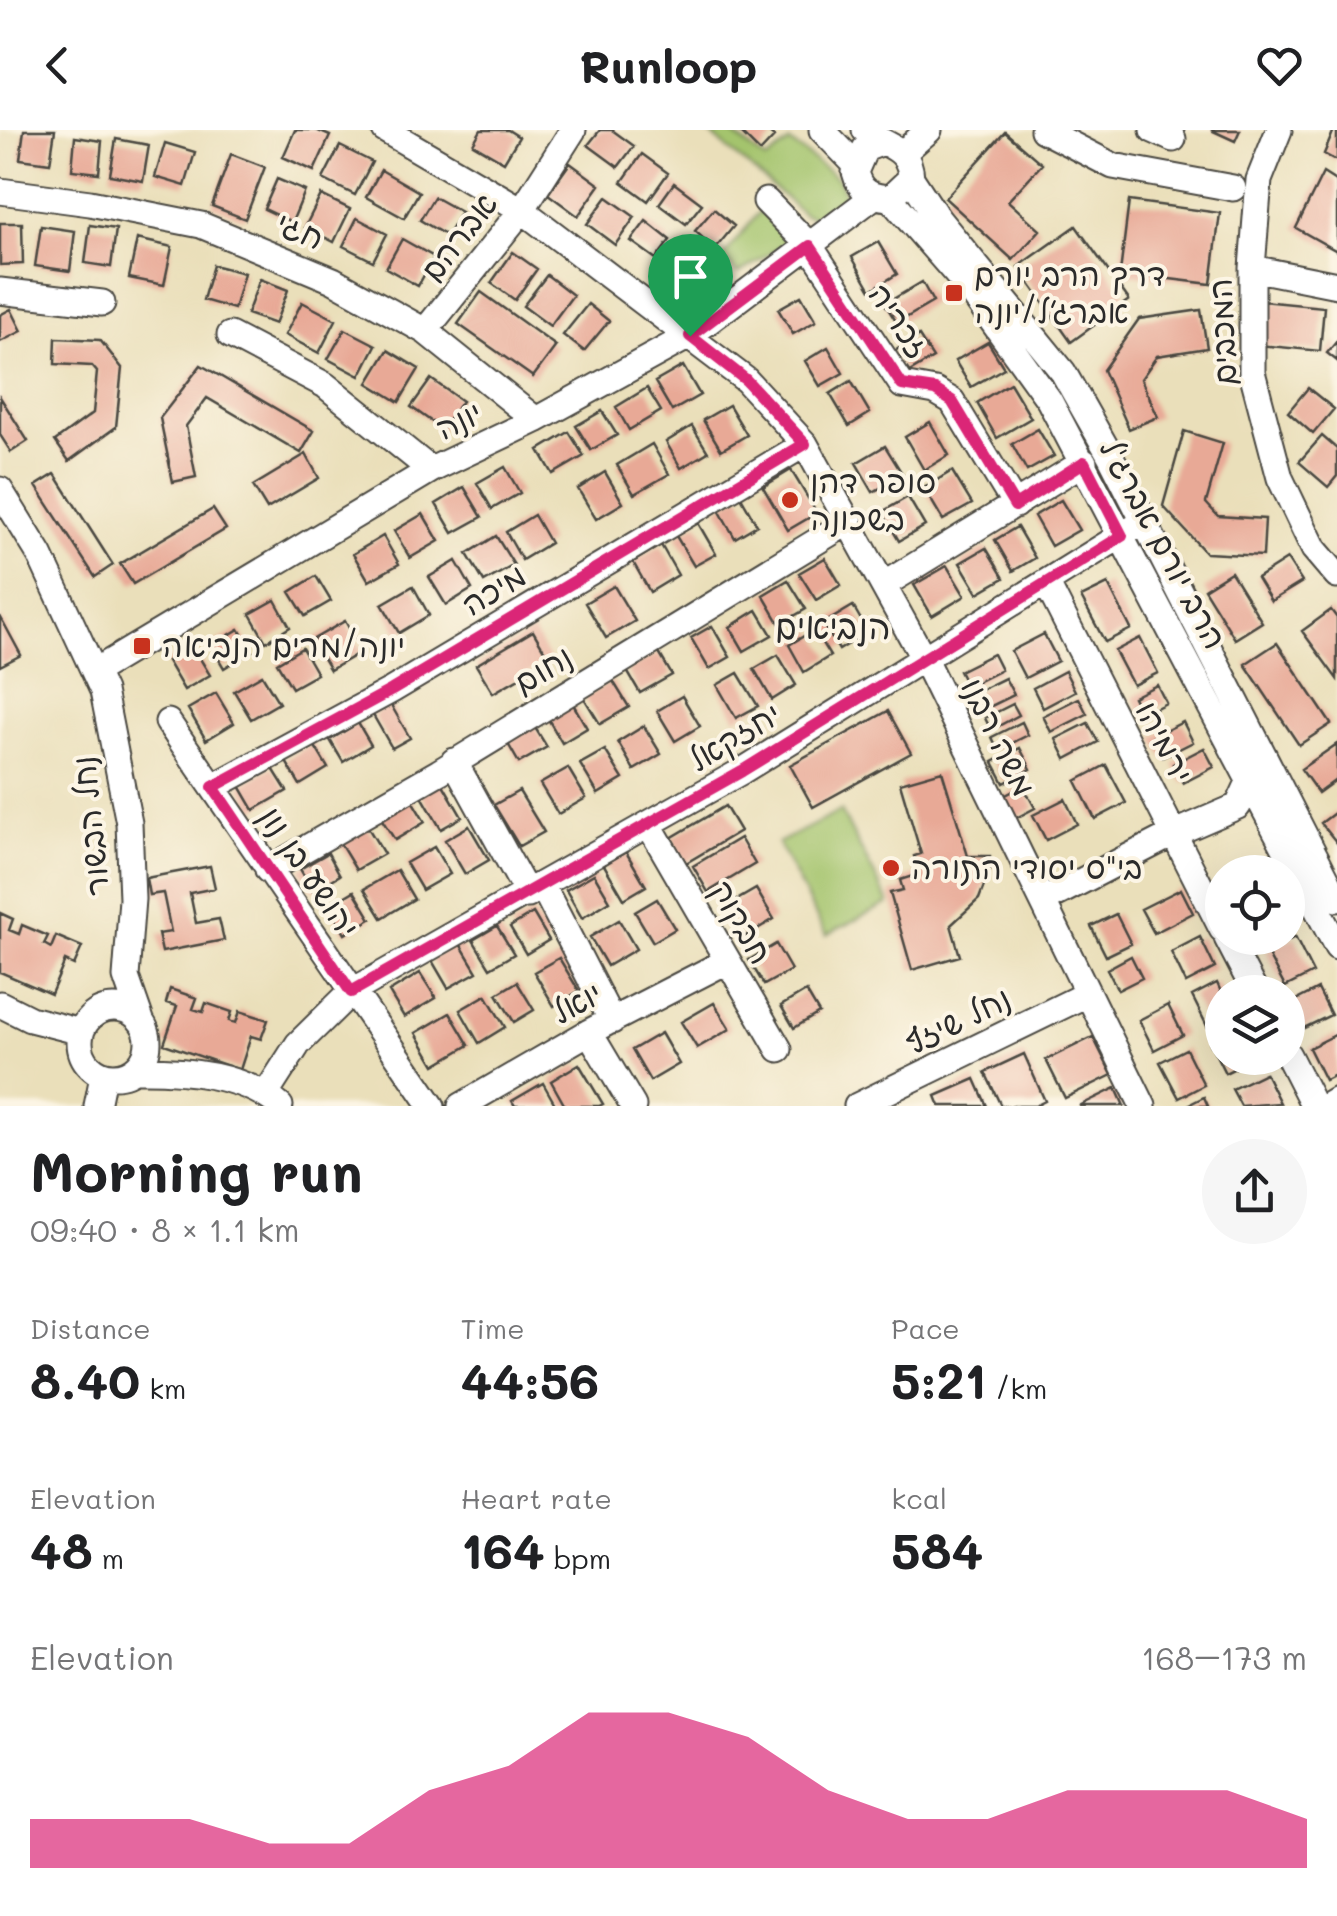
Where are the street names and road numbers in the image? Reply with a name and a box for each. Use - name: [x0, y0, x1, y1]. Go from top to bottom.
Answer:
- street label: אברהם: [410, 183, 505, 289]
- street label: חגי: [271, 201, 331, 258]
- street label: זכריה: [860, 274, 941, 365]
- street label: המכבים: [1197, 277, 1245, 387]
- street label: יונה: [428, 390, 488, 448]
- street label: הרב יורם אברג'ל: [1092, 431, 1238, 655]
- street label: מיכה: [453, 553, 533, 624]
- street label: נחום: [505, 634, 579, 702]
- street label: משה רבנו: [953, 670, 1046, 802]
- street label: יחזקאל: [680, 691, 788, 780]
- street label: ירמיהו: [1128, 693, 1204, 789]
- street label: נחל הבשור: [61, 754, 117, 898]
- street label: יהושע בן נון: [250, 797, 370, 945]
- street label: חבקוק: [701, 871, 783, 971]
- street label: יואל: [544, 971, 608, 1032]
- street label: נחל שיזף: [897, 976, 1017, 1063]

